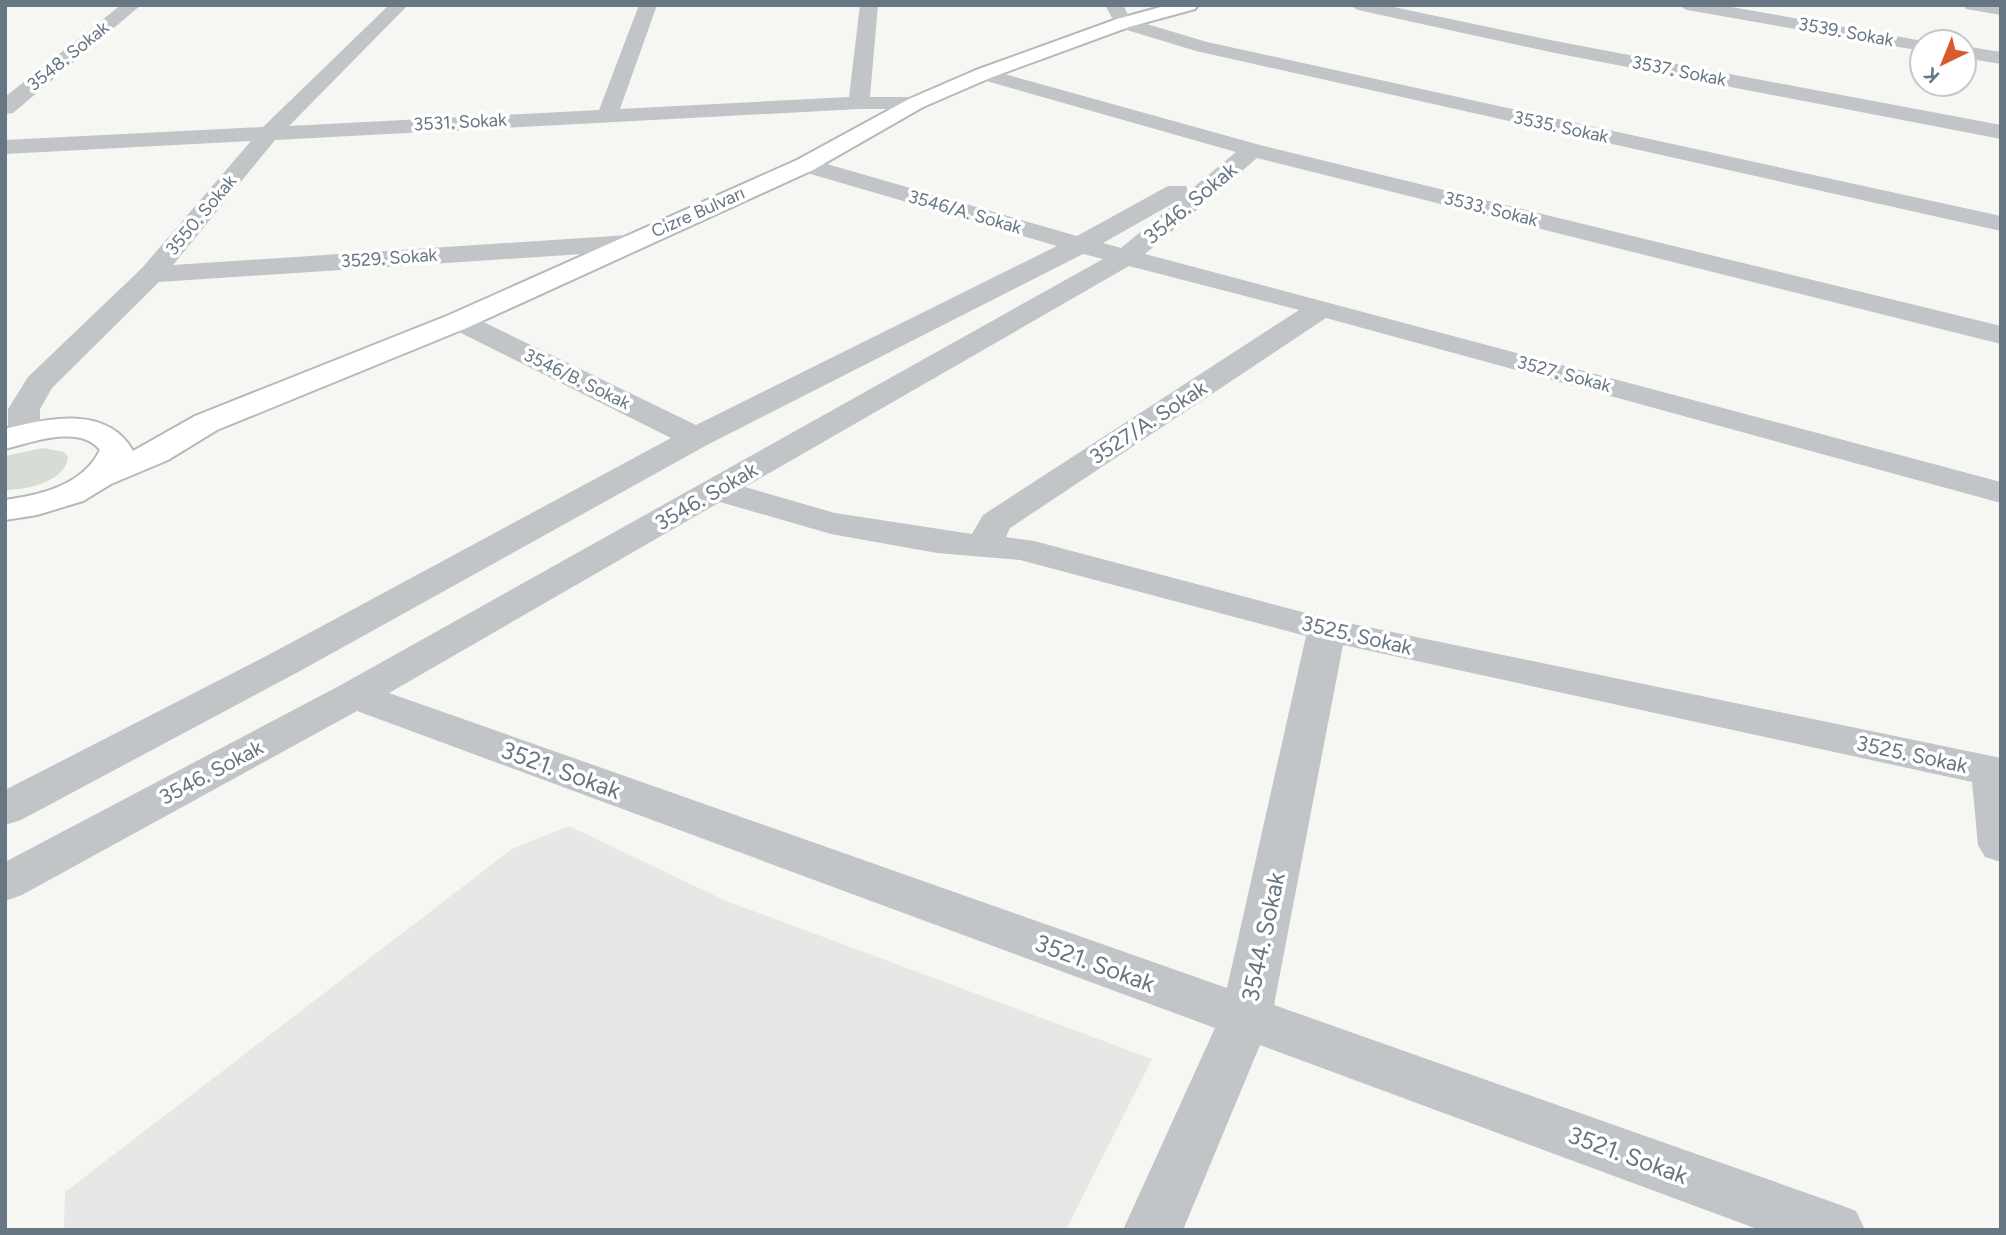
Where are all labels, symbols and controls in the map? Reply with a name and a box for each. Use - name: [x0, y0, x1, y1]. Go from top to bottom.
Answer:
- street label: 3539. Sokak: [1797, 13, 1896, 51]
- street label: 3548. Sokak: [23, 16, 113, 96]
- north arrow: [1908, 28, 1978, 98]
- street label: 3537. Sokak: [1630, 51, 1728, 91]
- text: K: [1919, 62, 1944, 88]
- street label: 3535. Sokak: [1512, 106, 1611, 148]
- street label: 3531. Sokak: [413, 109, 508, 135]
- street label: 3546. Sokak: [1138, 156, 1242, 249]
- street label: 3550. Sokak: [161, 170, 241, 260]
- street label: Cizre Bulvarı: [648, 182, 748, 242]
- street label: 3546/A. Sokak: [906, 185, 1024, 239]
- street label: 3533. Sokak: [1442, 187, 1540, 231]
- street label: 3529. Sokak: [340, 244, 438, 272]
- street label: 3546/B. Sokak: [520, 344, 634, 414]
- street label: 3527. Sokak: [1515, 351, 1613, 397]
- street label: 3527/A. Sokak: [1085, 374, 1212, 469]
- street label: 3546. Sokak: [650, 456, 762, 535]
- street label: 3525. Sokak: [1299, 610, 1416, 660]
- street label: 3525. Sokak: [1854, 730, 1971, 778]
- street label: 3546. Sokak: [155, 734, 268, 810]
- street label: 3521. Sokak: [497, 735, 625, 805]
- street label: 3544. Sokak: [1235, 869, 1291, 1004]
- street label: 3521. Sokak: [1031, 928, 1159, 998]
- street label: 3521. Sokak: [1564, 1120, 1692, 1190]

